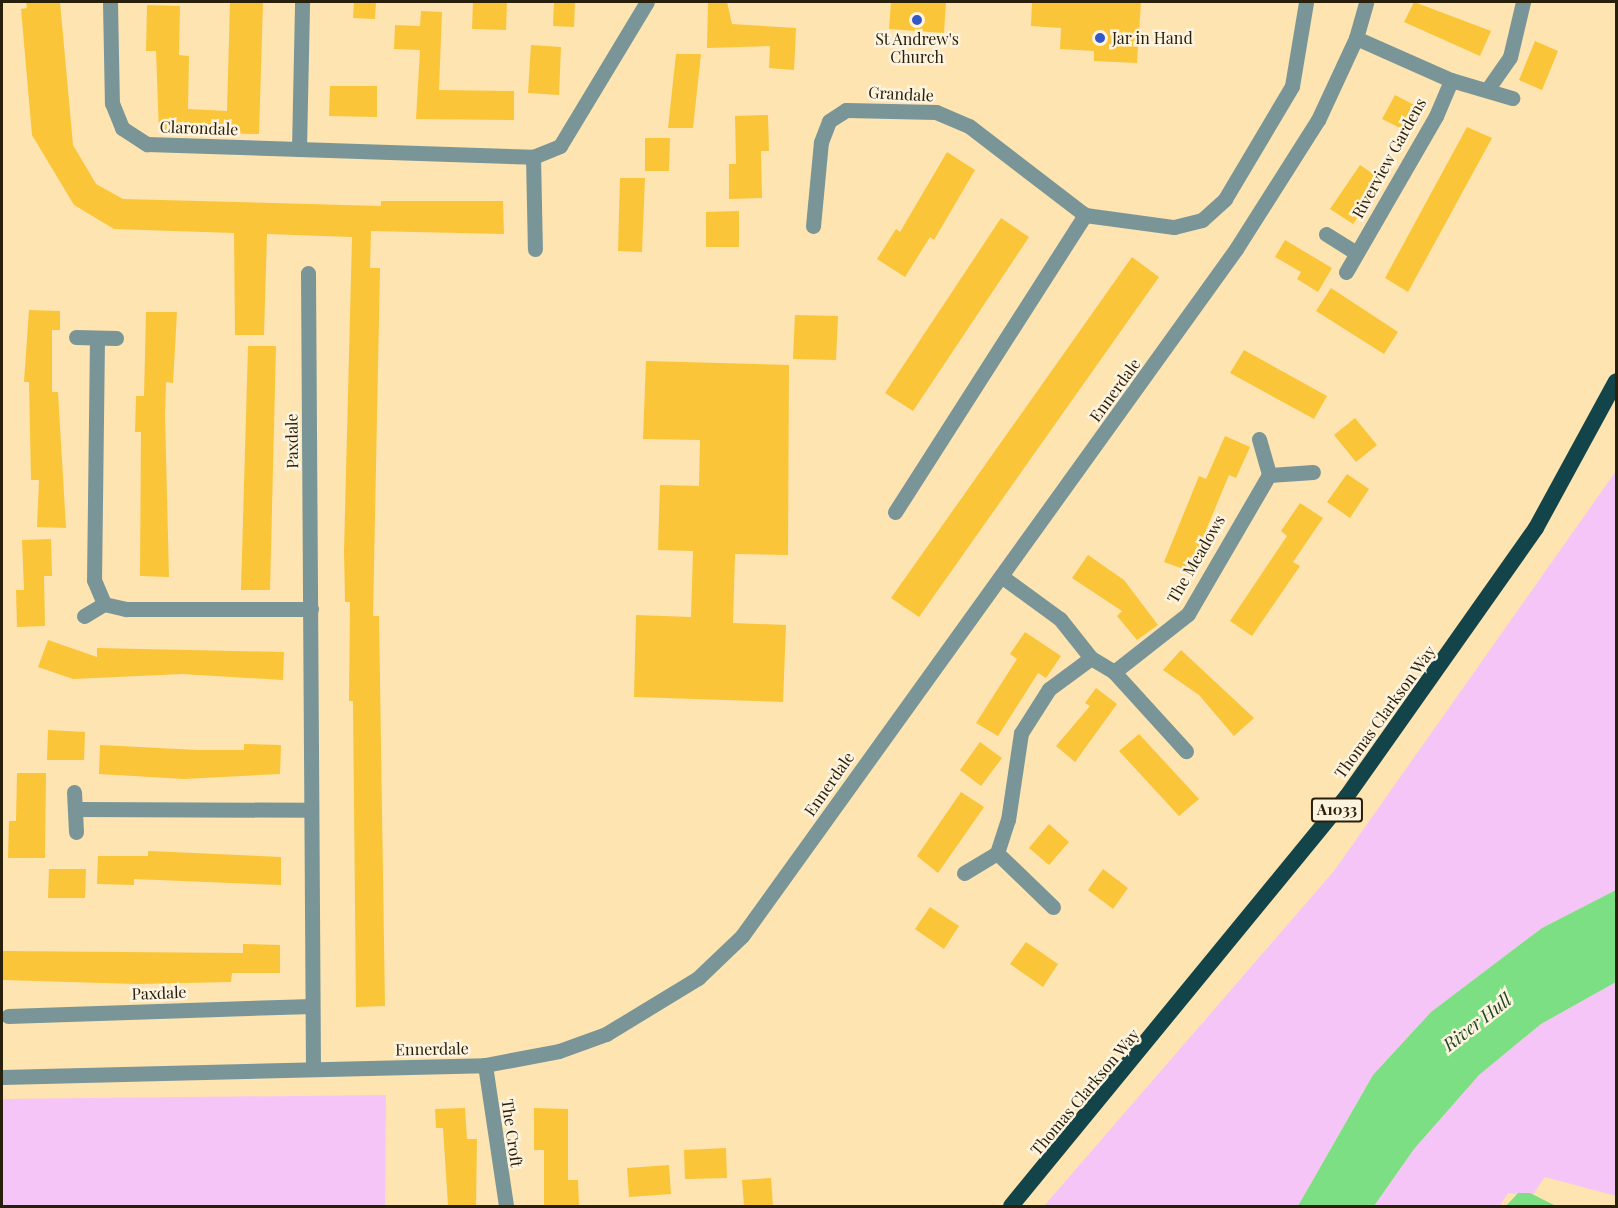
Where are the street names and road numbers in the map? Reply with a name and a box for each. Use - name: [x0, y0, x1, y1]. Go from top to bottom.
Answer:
- street label: Grandale: [868, 83, 934, 105]
- street label: Riverview Gardens: [1348, 94, 1430, 222]
- street label: Clarondale: [159, 117, 239, 139]
- street label: Ennerdale: [1086, 355, 1144, 425]
- street label: Paxdale: [282, 413, 302, 469]
- street label: The Meadows: [1163, 512, 1229, 606]
- street label: Thomas Clarkson Way: [1330, 642, 1440, 782]
- street label: Ennerdale: [800, 748, 858, 820]
- road number: A1033: [1310, 798, 1364, 822]
- street label: Paxdale: [131, 982, 187, 1004]
- street label: Thomas Clarkson Way: [1026, 1025, 1144, 1159]
- street label: Ennerdale: [395, 1039, 469, 1059]
- street label: The Croft: [498, 1098, 526, 1168]

